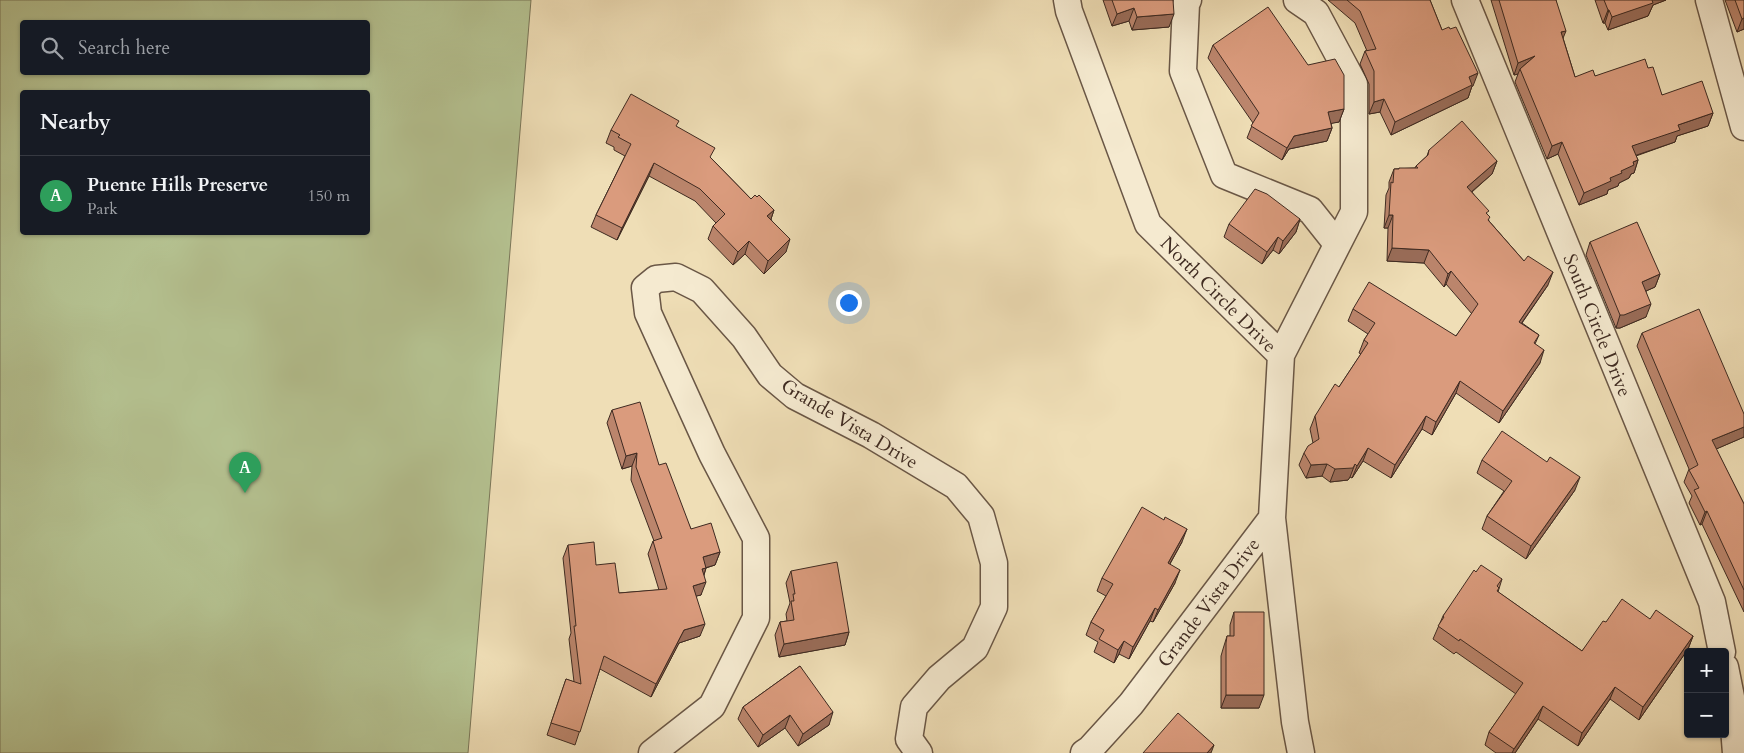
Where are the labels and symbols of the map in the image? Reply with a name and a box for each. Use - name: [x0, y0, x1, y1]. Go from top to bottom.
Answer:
- street label: North Circle Drive: [1154, 231, 1282, 359]
- street label: South Circle Drive: [1557, 250, 1638, 401]
- your location: [836, 290, 862, 316]
- street label: Grande Vista Drive: [776, 373, 923, 475]
- pin: A: [229, 452, 261, 493]
- street label: Grande Vista Drive: [1152, 533, 1266, 673]

